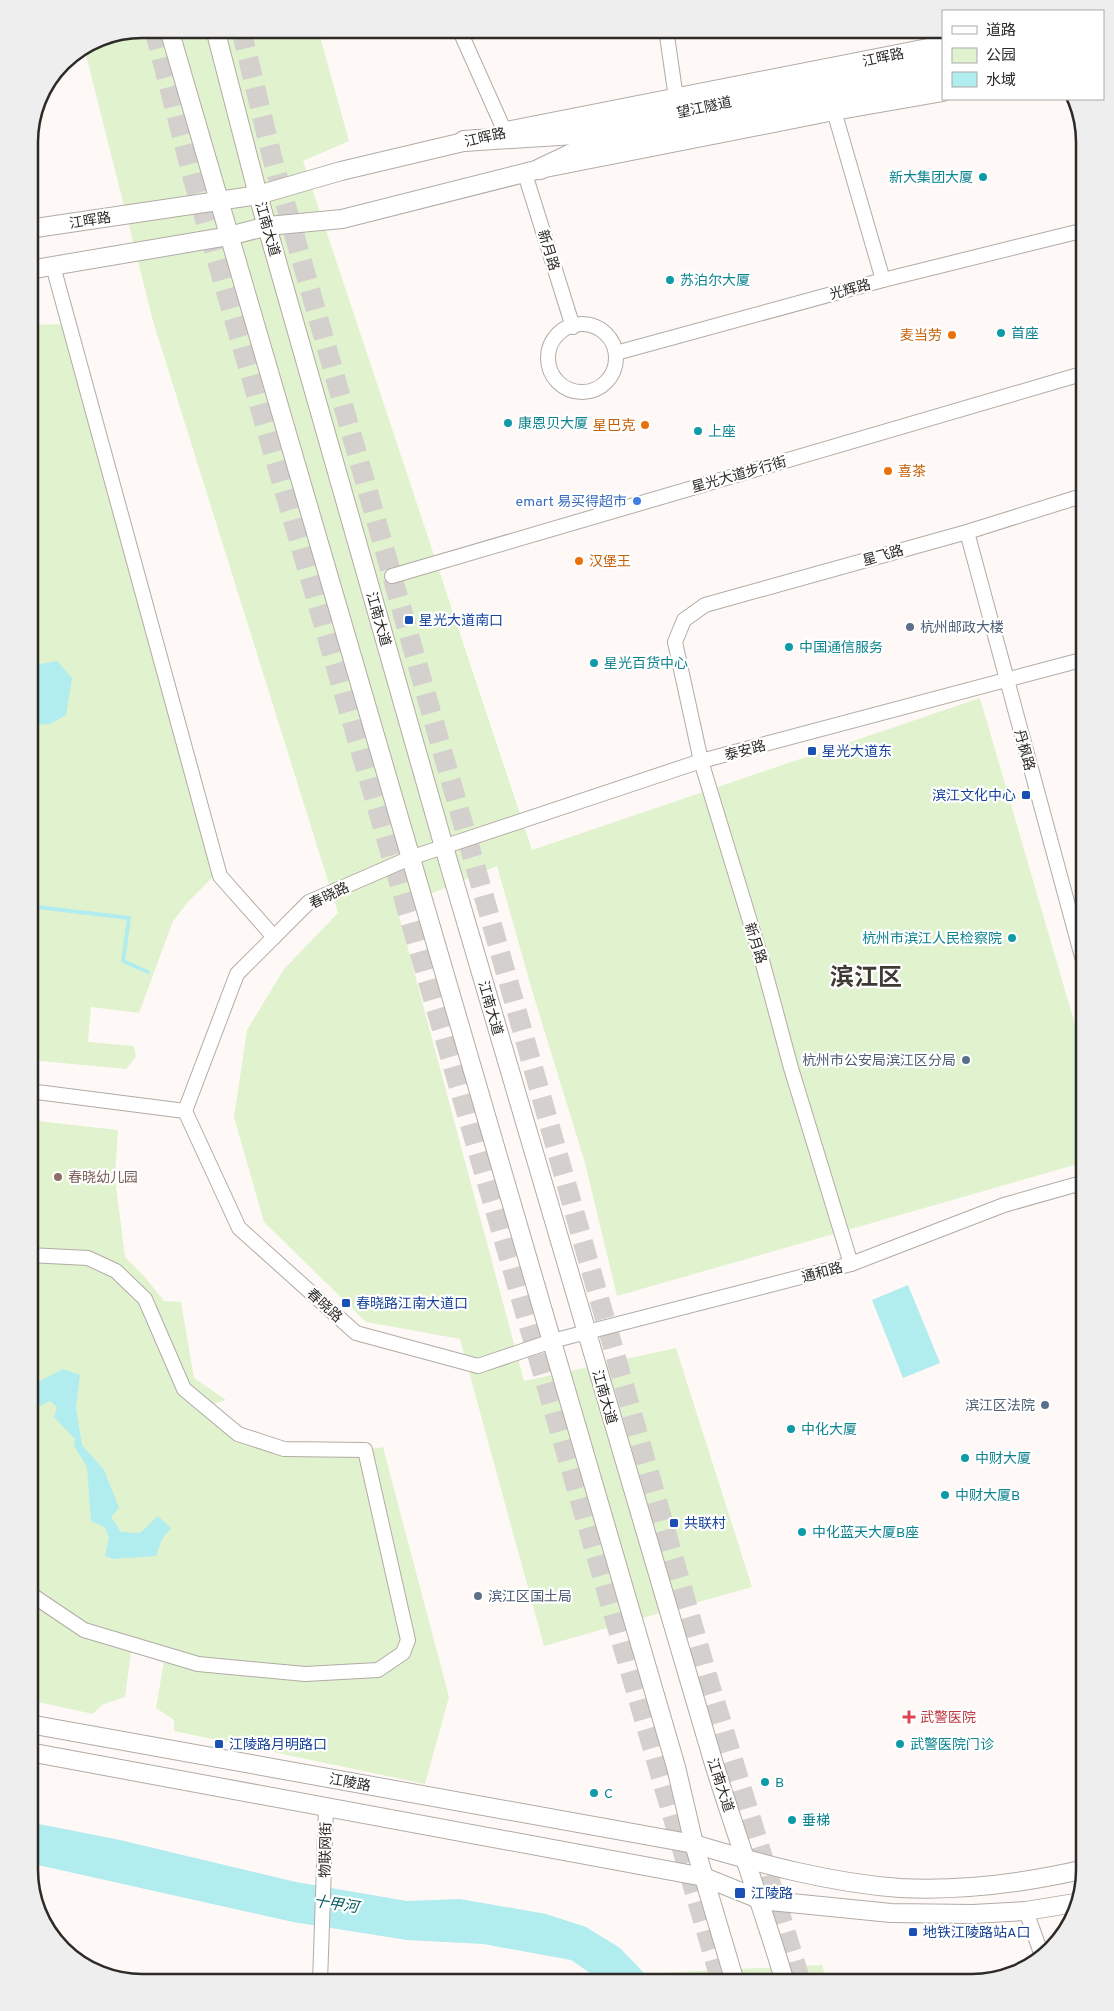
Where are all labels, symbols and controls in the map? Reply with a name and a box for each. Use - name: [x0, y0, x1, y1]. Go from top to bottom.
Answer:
- legend: [942, 10, 1104, 100]
- text: 道路: [986, 22, 1016, 41]
- street label: 江晖路: [861, 46, 906, 71]
- text: 公园: [986, 47, 1016, 66]
- text: 水域: [986, 72, 1016, 91]
- street label: 望江隧道: [675, 94, 733, 123]
- street label: 江晖路: [463, 125, 508, 151]
- place label: 新大集团大厦: [889, 170, 973, 187]
- marker: 新大集团大厦: [977, 171, 989, 183]
- street label: 江南大道: [251, 200, 282, 259]
- street label: 江晖路: [68, 210, 112, 233]
- street label: 新月路: [533, 228, 562, 273]
- place label: 苏泊尔大厦: [680, 273, 750, 290]
- marker: 苏泊尔大厦: [664, 274, 676, 286]
- street label: 光辉路: [828, 277, 873, 304]
- place label: 首座: [1011, 326, 1039, 343]
- marker: 首座: [995, 327, 1007, 339]
- place label: 麦当劳: [900, 328, 942, 345]
- marker: 麦当劳: [946, 329, 958, 341]
- place label: 康恩贝大厦: [518, 416, 588, 433]
- marker: 康恩贝大厦: [502, 417, 514, 429]
- place label: 星巴克: [593, 418, 635, 435]
- marker: 星巴克: [639, 419, 651, 431]
- place label: 上座: [708, 424, 736, 441]
- marker: 上座: [692, 425, 704, 437]
- street label: 星光大道步行街: [690, 454, 789, 497]
- place label: 喜茶: [898, 464, 926, 481]
- marker: 喜茶: [882, 465, 894, 477]
- place label: emart 易买得超市: [516, 494, 627, 511]
- marker: emart 易买得超市: [631, 495, 643, 507]
- street label: 星飞路: [861, 542, 906, 570]
- place label: 汉堡王: [589, 554, 631, 571]
- marker: 汉堡王: [573, 555, 585, 567]
- street label: 江南大道: [362, 590, 393, 649]
- place label: 星光大道南口: [419, 613, 503, 630]
- marker: 星光大道南口: [403, 614, 415, 626]
- place label: 杭州邮政大楼: [920, 619, 1004, 637]
- marker: 杭州邮政大楼: [904, 621, 916, 633]
- place label: 中国通信服务: [799, 640, 883, 657]
- marker: 中国通信服务: [783, 641, 795, 653]
- place label: 星光百货中心: [604, 655, 688, 673]
- marker: 星光百货中心: [588, 657, 600, 669]
- street label: 丹枫路: [1010, 728, 1037, 773]
- street label: 泰安路: [723, 738, 768, 765]
- place label: 星光大道东: [822, 744, 892, 761]
- marker: 星光大道东: [806, 745, 818, 757]
- place label: 滨江文化中心: [932, 787, 1016, 805]
- marker: 滨江文化中心: [1020, 789, 1032, 801]
- street label: 春晓路: [307, 880, 352, 913]
- street label: 新月路: [740, 921, 769, 966]
- place label: 杭州市滨江人民检察院: [862, 930, 1002, 948]
- marker: 杭州市滨江人民检察院: [1006, 932, 1018, 944]
- district label: 滨江区: [830, 964, 902, 994]
- street label: 江南大道: [474, 979, 505, 1038]
- place label: 杭州市公安局滨江区分局: [802, 1052, 956, 1070]
- marker: 杭州市公安局滨江区分局: [960, 1054, 972, 1066]
- place label: 春晓幼儿园: [68, 1170, 138, 1187]
- marker: 春晓幼儿园: [52, 1171, 64, 1183]
- street label: 通和路: [800, 1260, 845, 1287]
- street label: 春晓路: [303, 1286, 345, 1326]
- place label: 春晓路江南大道口: [356, 1296, 468, 1313]
- marker: 春晓路江南大道口: [340, 1297, 352, 1309]
- street label: 江南大道: [588, 1368, 619, 1427]
- place label: 滨江区法院: [965, 1398, 1035, 1415]
- marker: 滨江区法院: [1039, 1399, 1051, 1411]
- place label: 中化大厦: [801, 1421, 857, 1439]
- marker: 中化大厦: [785, 1423, 797, 1435]
- place label: 中财大厦: [975, 1451, 1031, 1468]
- marker: 中财大厦: [959, 1452, 971, 1464]
- place label: 中财大厦B: [955, 1488, 1020, 1505]
- marker: 中财大厦B: [939, 1489, 951, 1501]
- place label: 共联村: [684, 1515, 726, 1533]
- marker: 共联村: [668, 1517, 680, 1529]
- place label: 中化蓝天大厦B座: [812, 1524, 919, 1542]
- marker: 中化蓝天大厦B座: [796, 1526, 808, 1538]
- place label: 滨江区国土局: [488, 1589, 572, 1606]
- marker: 滨江区国土局: [472, 1590, 484, 1602]
- marker: 武警医院: [902, 1710, 916, 1724]
- place label: 武警医院: [920, 1710, 976, 1727]
- place label: 江陵路月明路口: [229, 1737, 327, 1754]
- place label: 武警医院门诊: [910, 1737, 994, 1754]
- marker: 江陵路月明路口: [213, 1738, 225, 1750]
- marker: 武警医院门诊: [894, 1738, 906, 1750]
- street label: 江南大道: [703, 1756, 736, 1815]
- street label: 江陵路: [328, 1771, 372, 1795]
- place label: B: [775, 1775, 784, 1792]
- marker: B: [759, 1776, 771, 1788]
- place label: C: [604, 1786, 613, 1803]
- marker: C: [588, 1787, 600, 1799]
- place label: 垂梯: [802, 1813, 830, 1830]
- marker: 垂梯: [786, 1814, 798, 1826]
- street label: 物联网街: [317, 1822, 335, 1878]
- marker: 江陵路: [733, 1886, 747, 1900]
- place label: 江陵路: [751, 1886, 793, 1903]
- water label: 十甲河: [312, 1893, 362, 1919]
- place label: 地铁江陵路站A口: [923, 1925, 1031, 1942]
- marker: 地铁江陵路站A口: [907, 1926, 919, 1938]

